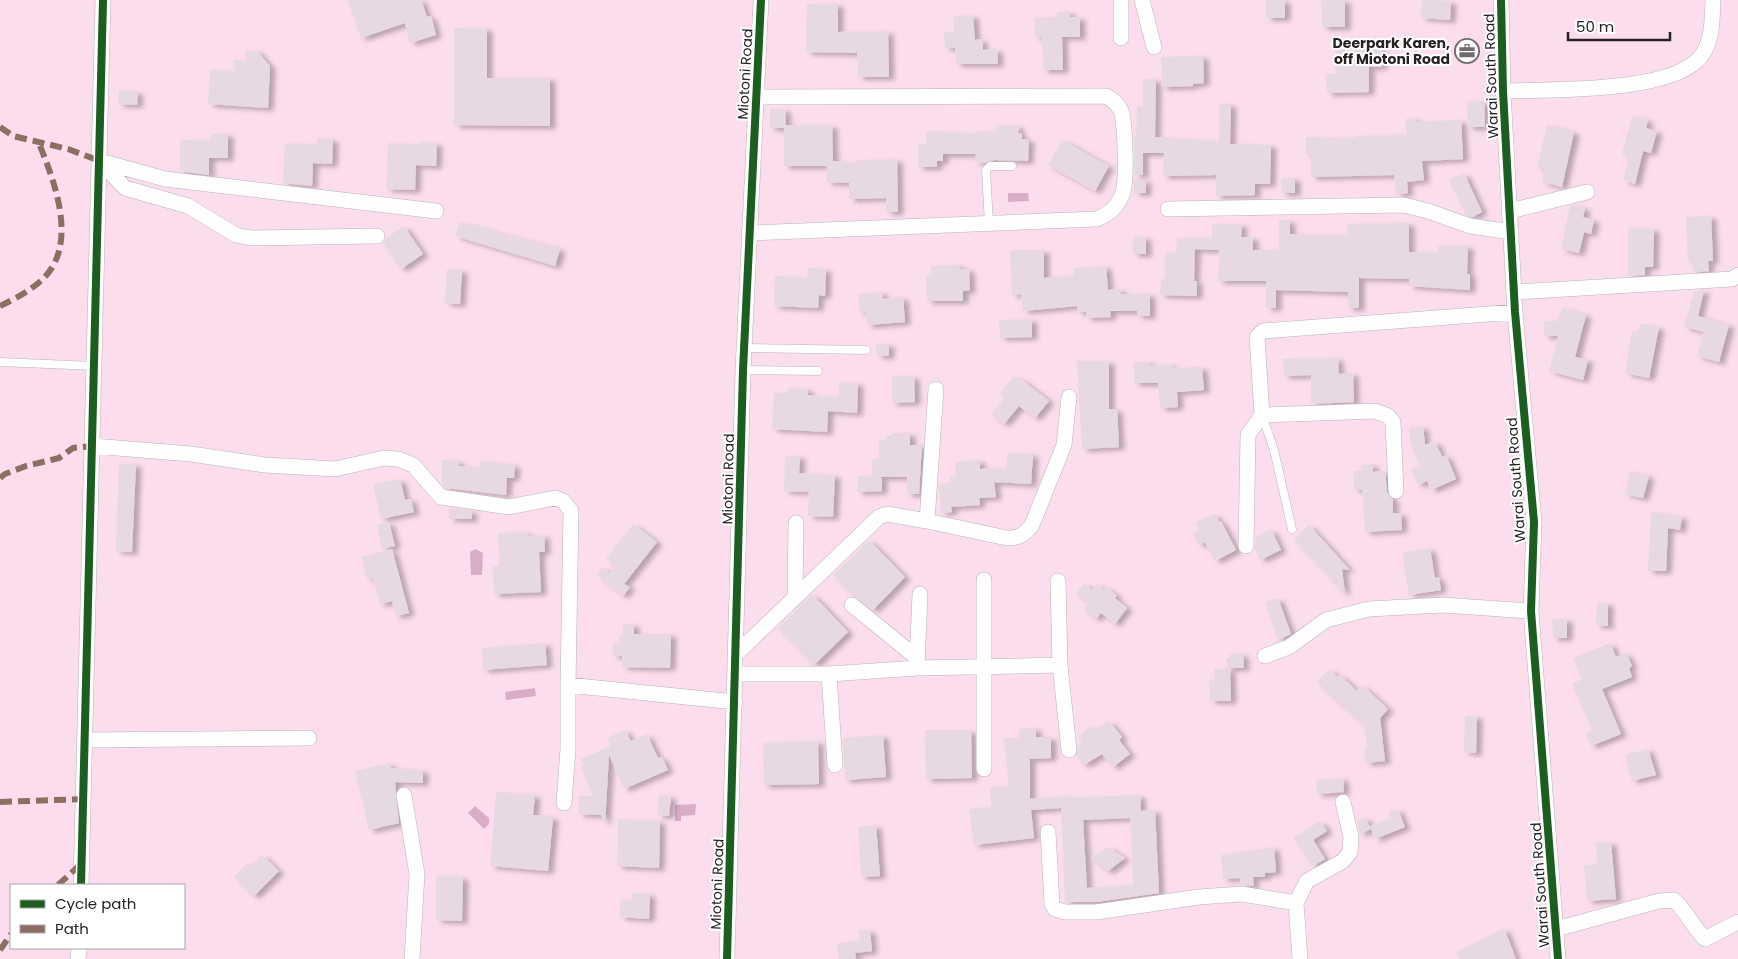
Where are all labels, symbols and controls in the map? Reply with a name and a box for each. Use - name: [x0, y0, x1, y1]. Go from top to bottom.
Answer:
- scale bar: [1568, 10, 1670, 42]
- street label: Warai South Road: [1479, 13, 1503, 139]
- text: 50 m: [1576, 16, 1614, 37]
- street label: Miotoni Road: [733, 28, 757, 120]
- place label: Deerpark Karen, off Miotoni Road: [1333, 33, 1450, 69]
- office icon: Deerpark Karen, off Miotoni Road: [1454, 38, 1480, 64]
- street label: Warai South Road: [1502, 417, 1530, 543]
- street label: Miotoni Road: [717, 433, 739, 525]
- street label: Warai South Road: [1526, 822, 1554, 948]
- street label: Miotoni Road: [705, 838, 729, 930]
- legend: [10, 884, 185, 949]
- text: Cycle path: [55, 893, 136, 914]
- text: Path: [55, 918, 89, 939]

